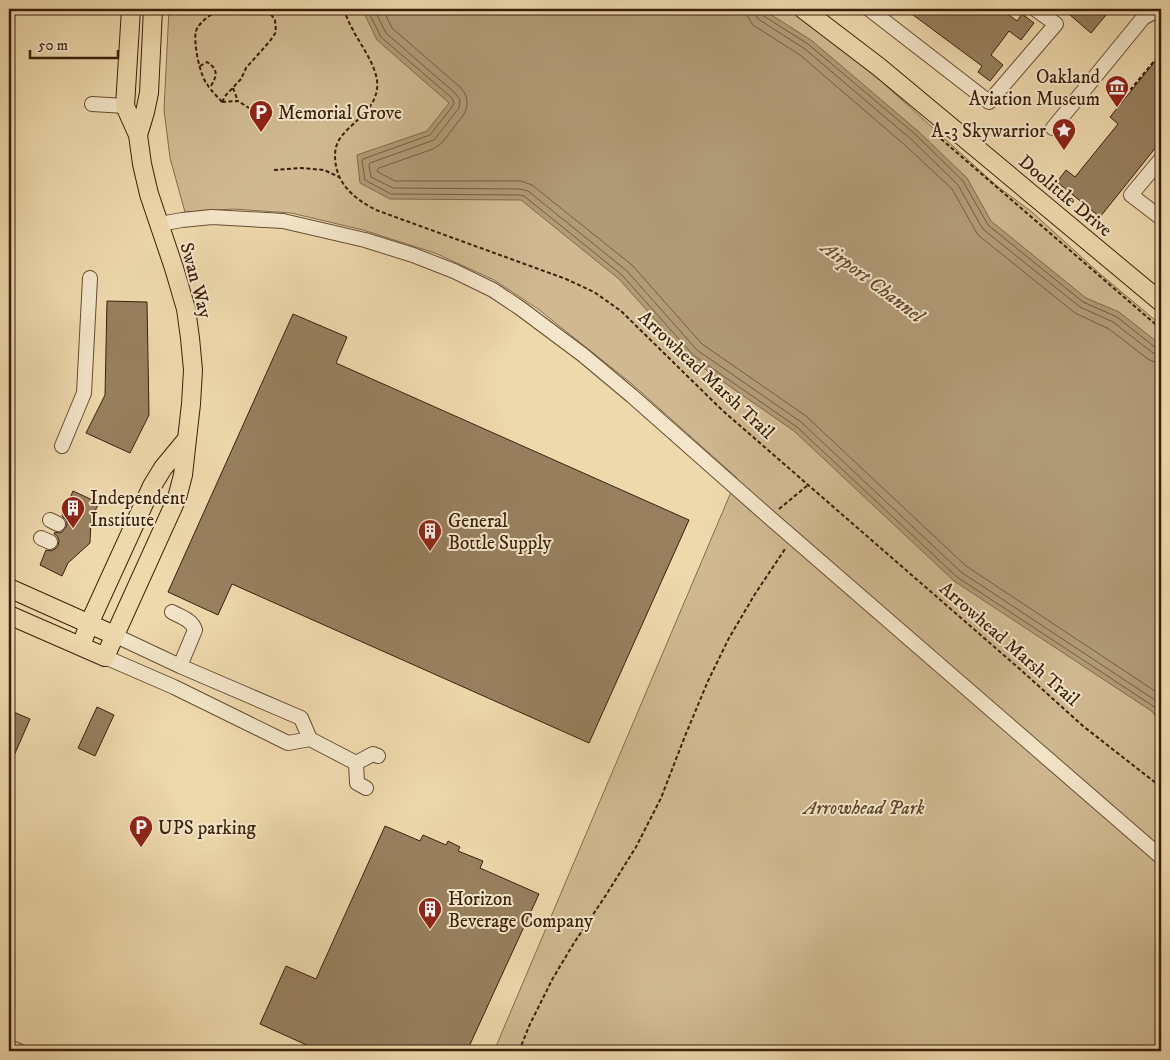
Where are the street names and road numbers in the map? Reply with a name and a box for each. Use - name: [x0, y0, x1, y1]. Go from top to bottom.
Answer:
- street label: Doolittle Drive: [1014, 150, 1117, 242]
- street label: Swan Way: [174, 240, 217, 322]
- street label: Arrowhead Marsh Trail: [633, 306, 779, 444]
- street label: Arrowhead Marsh Trail: [934, 577, 1084, 711]

